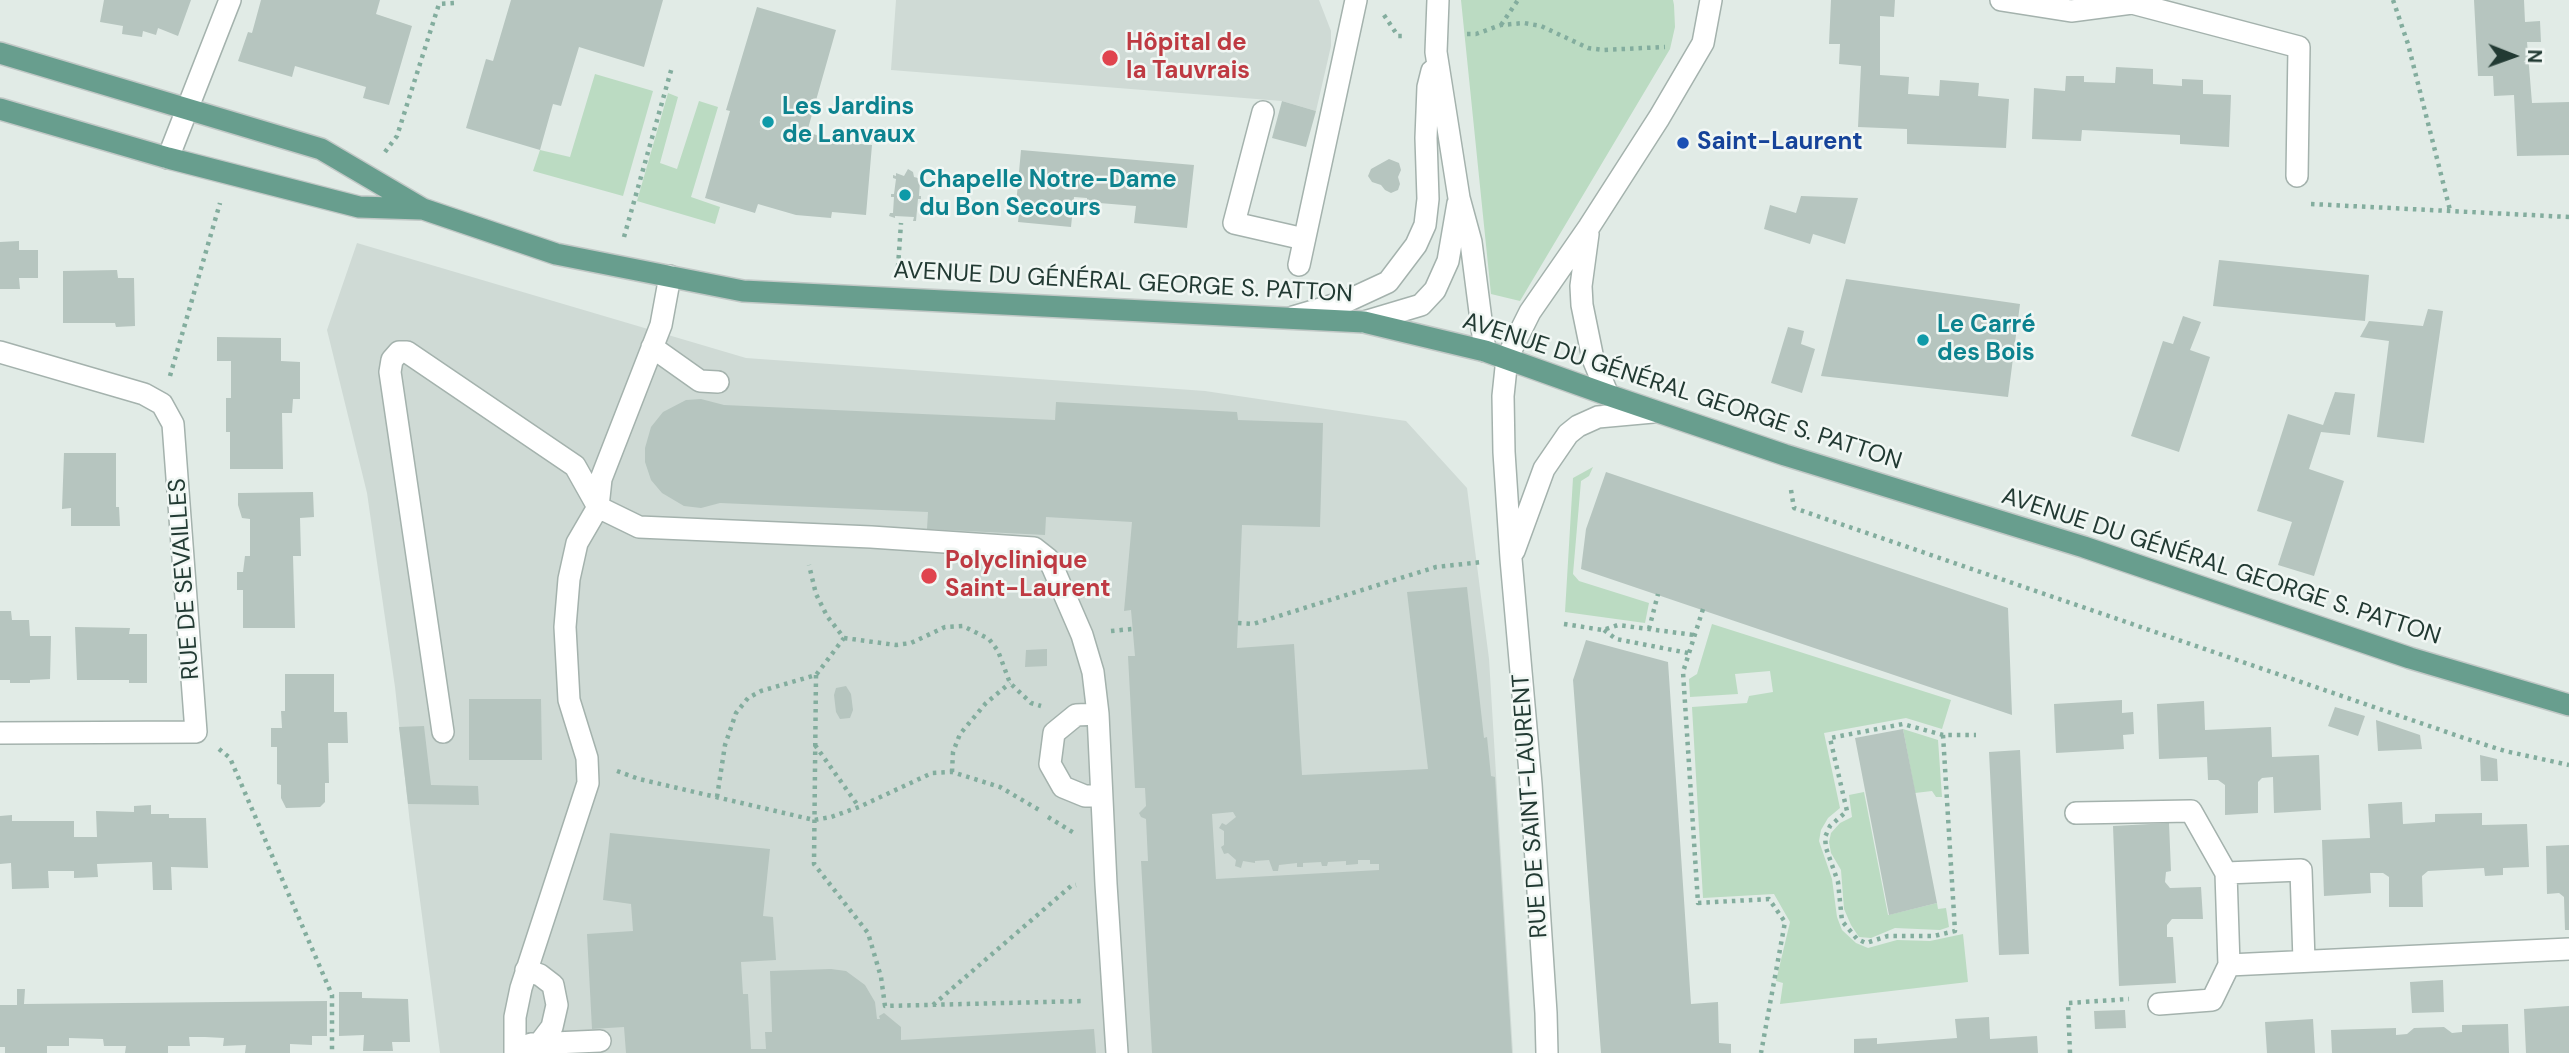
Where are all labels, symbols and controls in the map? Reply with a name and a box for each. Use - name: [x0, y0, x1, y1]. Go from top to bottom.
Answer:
- north arrow: [2478, 21, 2548, 91]
- place label: Hôpital de la Tauvrais: [1126, 30, 1250, 86]
- marker: Hôpital de la Tauvrais: [1100, 48, 1120, 68]
- text: N: [2522, 49, 2547, 64]
- place label: Les Jardins de Lanvaux: [782, 94, 915, 150]
- marker: Les Jardins de Lanvaux: [760, 114, 776, 130]
- place label: Saint-Laurent: [1697, 129, 1863, 157]
- marker: Saint-Laurent: [1675, 135, 1691, 151]
- place label: Chapelle Notre-Dame du Bon Secours: [919, 167, 1177, 223]
- marker: Chapelle Notre-Dame du Bon Secours: [897, 187, 913, 203]
- street label: AVENUE DU GÉNÉRAL GEORGE S. PATTON: [893, 257, 1353, 309]
- street label: AVENUE DU GÉNÉRAL GEORGE S. PATTON: [1459, 307, 1905, 477]
- place label: Le Carré des Bois: [1937, 312, 2036, 368]
- marker: Le Carré des Bois: [1915, 332, 1931, 348]
- street label: RUE DE SEVAILLES: [164, 477, 206, 681]
- street label: AVENUE DU GÉNÉRAL GEORGE S. PATTON: [1998, 482, 2444, 652]
- place label: Polyclinique Saint-Laurent: [945, 548, 1111, 604]
- marker: Polyclinique Saint-Laurent: [919, 566, 939, 586]
- street label: RUE DE SAINT-LAURENT: [1507, 673, 1555, 939]

